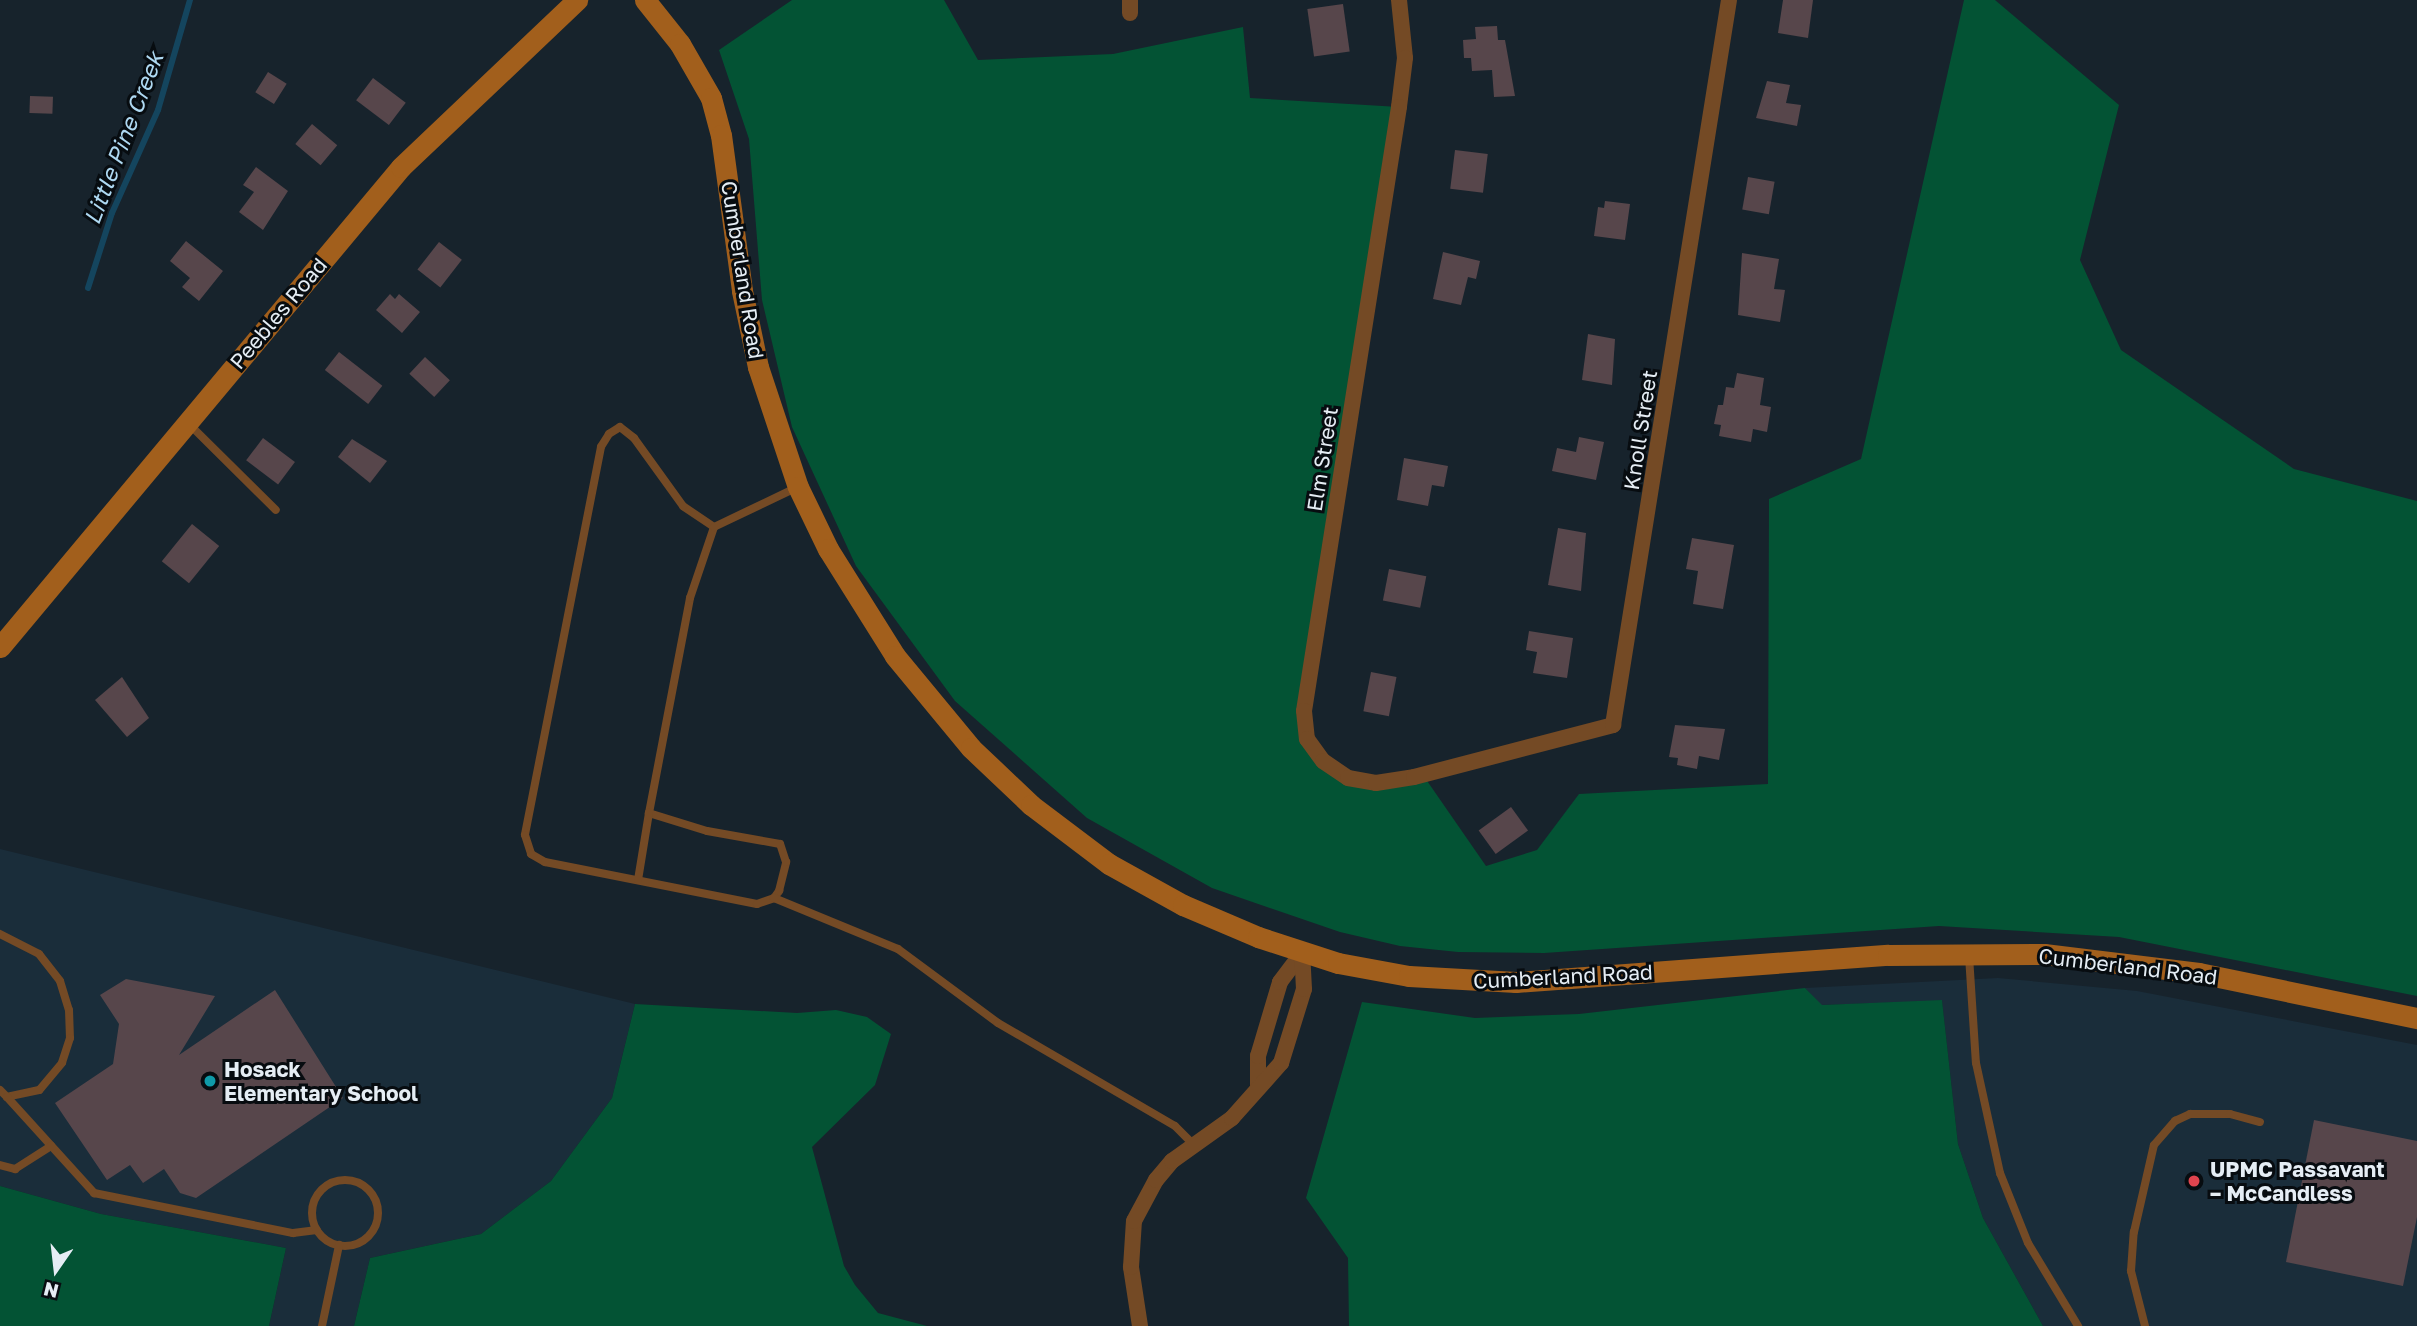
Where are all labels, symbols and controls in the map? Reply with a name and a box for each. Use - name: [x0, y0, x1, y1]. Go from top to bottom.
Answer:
- water label: Little Pine Creek: [77, 48, 169, 228]
- street label: Cumberland Road: [716, 179, 770, 361]
- street label: Peebles Road: [224, 252, 332, 374]
- street label: Knoll Street: [1618, 368, 1662, 492]
- street label: Elm Street: [1301, 405, 1343, 513]
- street label: Cumberland Road: [2037, 943, 2219, 989]
- street label: Cumberland Road: [1472, 959, 1654, 993]
- place label: Hosack Elementary School: [224, 1056, 418, 1106]
- marker: Hosack Elementary School: [202, 1073, 218, 1089]
- place label: UPMC Passavant – McCandless: [2210, 1156, 2385, 1206]
- marker: UPMC Passavant – McCandless: [2184, 1171, 2204, 1191]
- north arrow: [21, 1235, 91, 1305]
- text: N: [41, 1278, 61, 1304]

